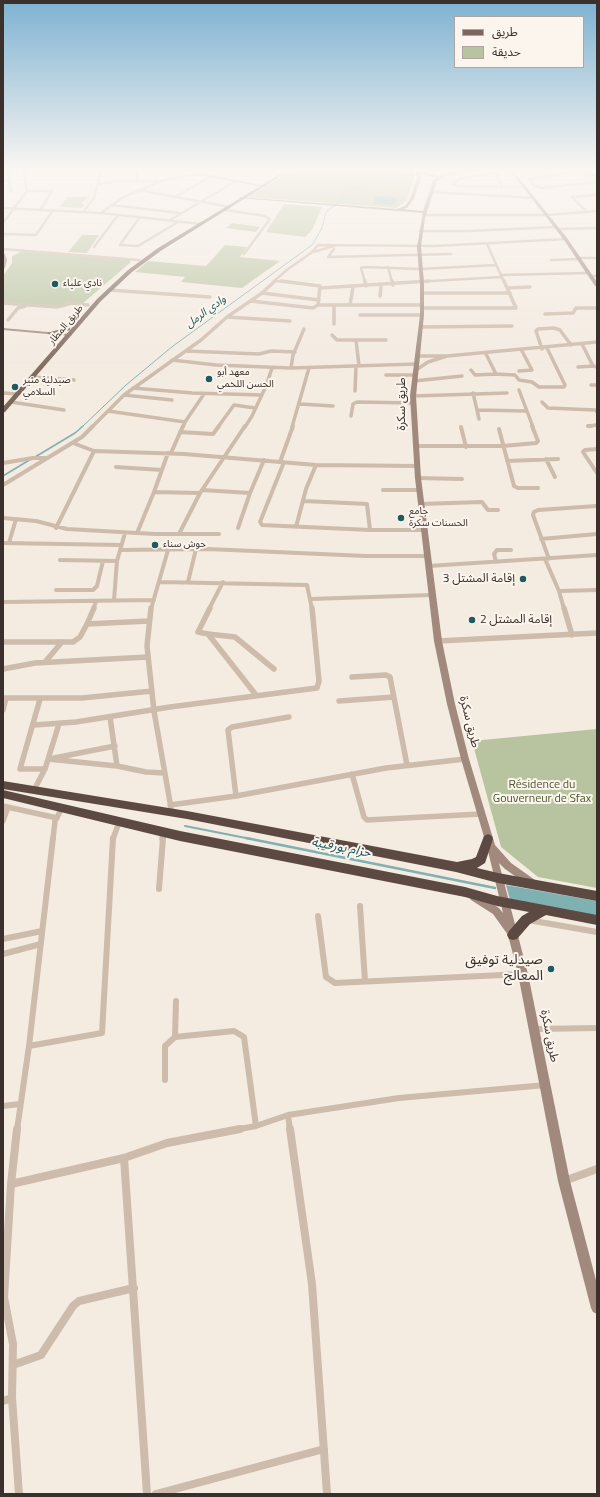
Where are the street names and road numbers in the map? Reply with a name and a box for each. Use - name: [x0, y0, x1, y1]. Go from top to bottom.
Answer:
- street label: طريق المطار: [46, 303, 86, 347]
- street label: طريق سكرة: [395, 377, 409, 431]
- street label: طريق سكرة: [456, 695, 482, 749]
- street label: طريق سكرة: [537, 1009, 561, 1063]

